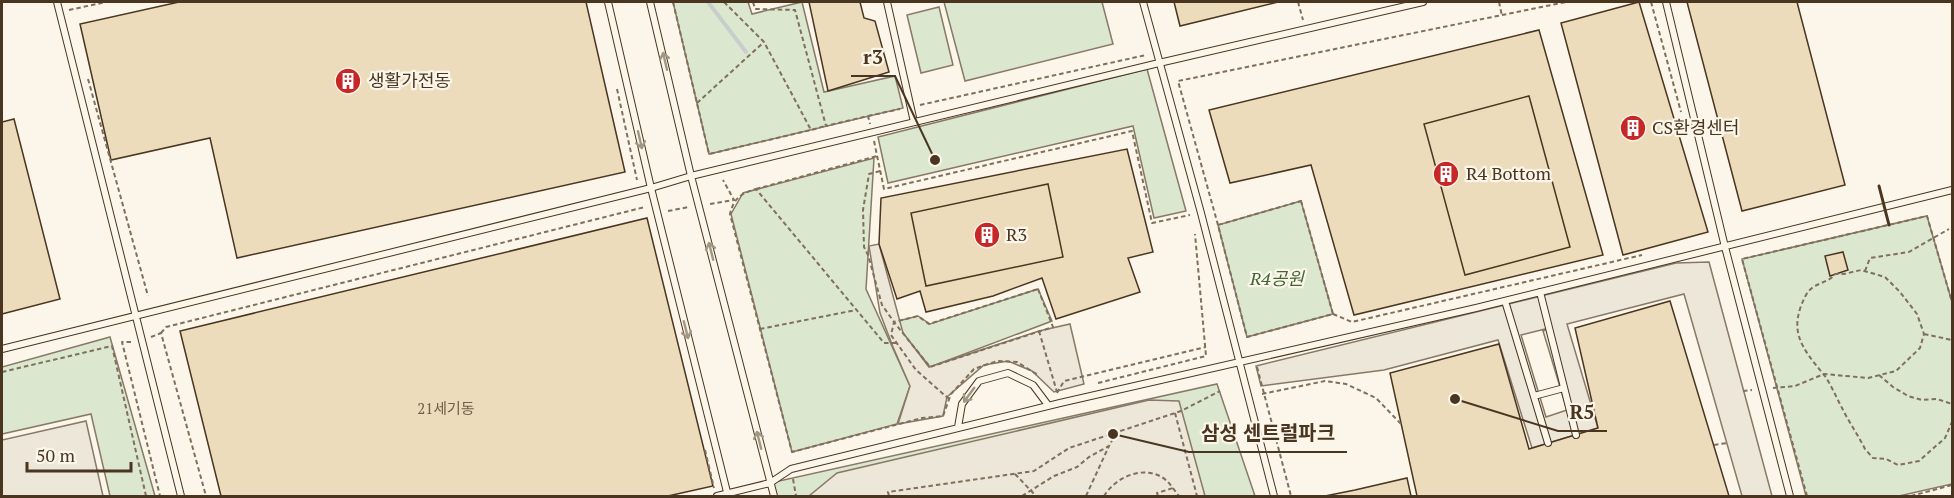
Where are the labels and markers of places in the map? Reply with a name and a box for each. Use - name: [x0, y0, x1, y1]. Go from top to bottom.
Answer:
- callout: r3: [851, 38, 895, 76]
- building icon: 생활가전동: [333, 66, 363, 96]
- place label: 생활가전동: [368, 68, 451, 92]
- building icon: CS환경센터: [1618, 113, 1648, 143]
- place label: CS환경센터: [1652, 115, 1739, 139]
- building icon: R4 Bottom: [1431, 159, 1461, 189]
- place label: R4 Bottom: [1466, 161, 1552, 185]
- building icon: R3: [972, 220, 1002, 250]
- place label: R3: [1006, 222, 1027, 246]
- callout: R5: [1558, 393, 1607, 431]
- callout: 삼성 센트럴파크: [1189, 414, 1347, 452]

